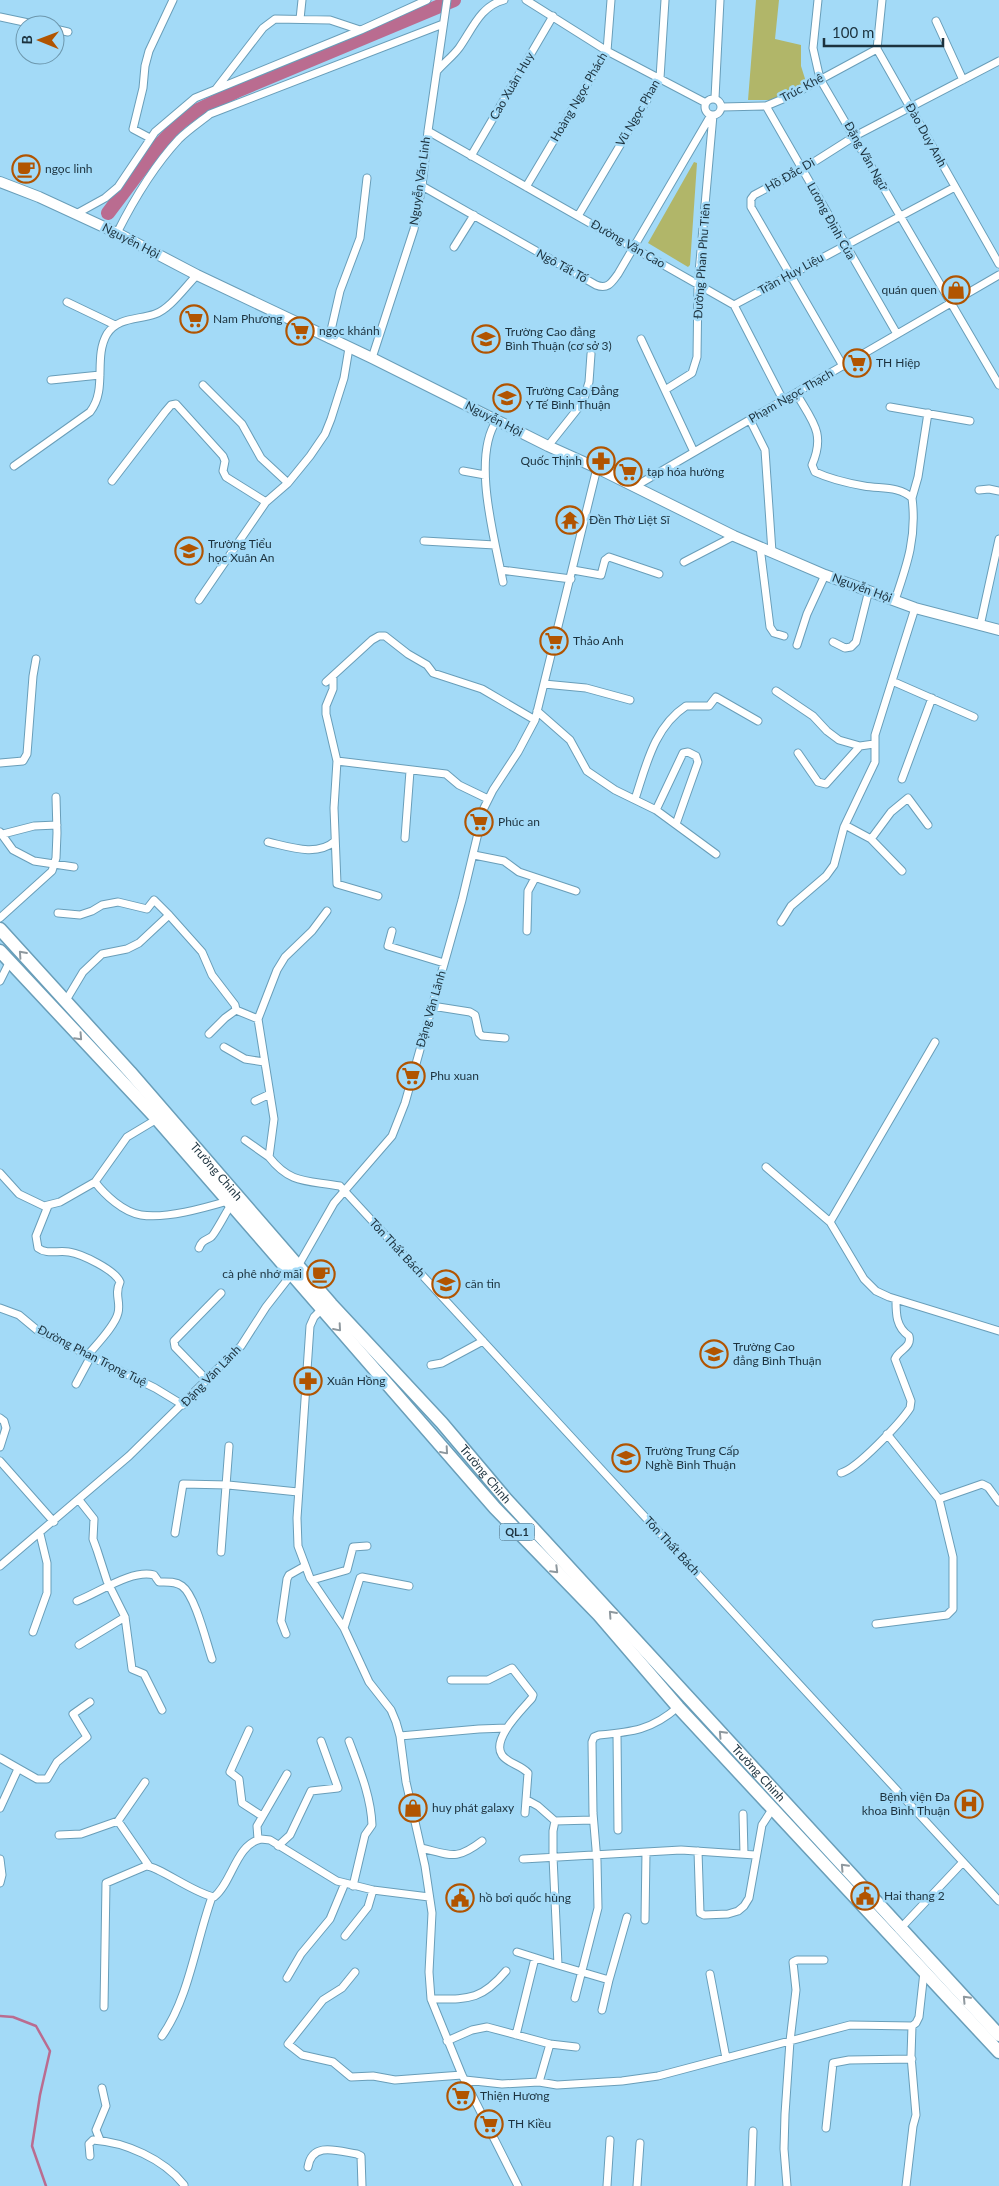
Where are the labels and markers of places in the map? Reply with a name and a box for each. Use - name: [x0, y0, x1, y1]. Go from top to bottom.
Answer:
- cafe icon: ngọc linh: [11, 154, 41, 184]
- place label: ngọc linh: [45, 161, 93, 176]
- shop icon: quán quen: [941, 275, 971, 305]
- place label: quán quen: [881, 282, 937, 297]
- supermarket icon: Nam Phương: [179, 304, 209, 334]
- place label: Nam Phương: [213, 311, 283, 326]
- supermarket icon: ngọc khánh: [285, 316, 315, 346]
- place label: ngọc khánh: [319, 323, 380, 338]
- school or university icon: Trường Cao đẳng Bình Thuận (cơ sở 3): [471, 324, 501, 354]
- place label: Trường Cao đẳng Bình Thuận (cơ sở 3): [505, 324, 612, 353]
- supermarket icon: TH Hiệp: [842, 348, 872, 378]
- place label: TH Hiệp: [876, 355, 921, 370]
- school or university icon: Trường Cao Đẳng Y Tế Bình Thuận: [492, 383, 522, 413]
- place label: Trường Cao Đẳng Y Tế Bình Thuận: [526, 383, 619, 412]
- pharmacy icon: Quốc Thịnh: [586, 446, 616, 476]
- place label: Quốc Thịnh: [521, 453, 582, 468]
- supermarket icon: tạp hóa hường: [613, 457, 643, 487]
- place label: tạp hóa hường: [647, 464, 724, 479]
- temple icon: Đền Thờ Liệt Sĩ: [555, 505, 585, 535]
- place label: Đền Thờ Liệt Sĩ: [589, 512, 671, 527]
- school or university icon: Trường Tiểu học Xuân An: [174, 536, 204, 566]
- place label: Trường Tiểu học Xuân An: [208, 536, 275, 565]
- supermarket icon: Thảo Anh: [539, 626, 569, 656]
- place label: Thảo Anh: [573, 633, 624, 648]
- supermarket icon: Phúc an: [464, 807, 494, 837]
- place label: Phúc an: [498, 814, 540, 829]
- supermarket icon: Phu xuan: [396, 1061, 426, 1091]
- place label: Phu xuan: [430, 1068, 479, 1083]
- cafe icon: cà phê nhớ mãi: [306, 1259, 336, 1289]
- place label: cà phê nhớ mãi: [222, 1266, 302, 1281]
- school or university icon: căn tin: [431, 1269, 461, 1299]
- place label: căn tin: [465, 1276, 501, 1291]
- school or university icon: Trường Cao đẳng Bình Thuận: [699, 1339, 729, 1369]
- place label: Trường Cao đẳng Bình Thuận: [733, 1339, 821, 1368]
- pharmacy icon: Xuân Hồng: [293, 1366, 323, 1396]
- place label: Xuân Hồng: [327, 1373, 386, 1388]
- school or university icon: Trường Trung Cấp Nghề Bình Thuận: [611, 1443, 641, 1473]
- place label: Trường Trung Cấp Nghề Bình Thuận: [645, 1443, 739, 1472]
- place label: Bệnh viện Đa khoa Bình Thuận: [862, 1789, 950, 1818]
- hospital icon: Bệnh viện Đa khoa Bình Thuận: [954, 1789, 984, 1819]
- shop icon: huy phát galaxy: [398, 1793, 428, 1823]
- place label: huy phát galaxy: [432, 1800, 515, 1815]
- public building icon: Hai thang 2: [850, 1881, 880, 1911]
- public building icon: hồ bơi quốc hùng: [445, 1883, 475, 1913]
- place label: Hai thang 2: [884, 1888, 945, 1903]
- place label: hồ bơi quốc hùng: [479, 1890, 571, 1905]
- supermarket icon: Thiện Hương: [446, 2081, 476, 2111]
- place label: Thiện Hương: [480, 2088, 550, 2103]
- supermarket icon: TH Kiều: [474, 2109, 504, 2139]
- place label: TH Kiều: [508, 2116, 551, 2131]

